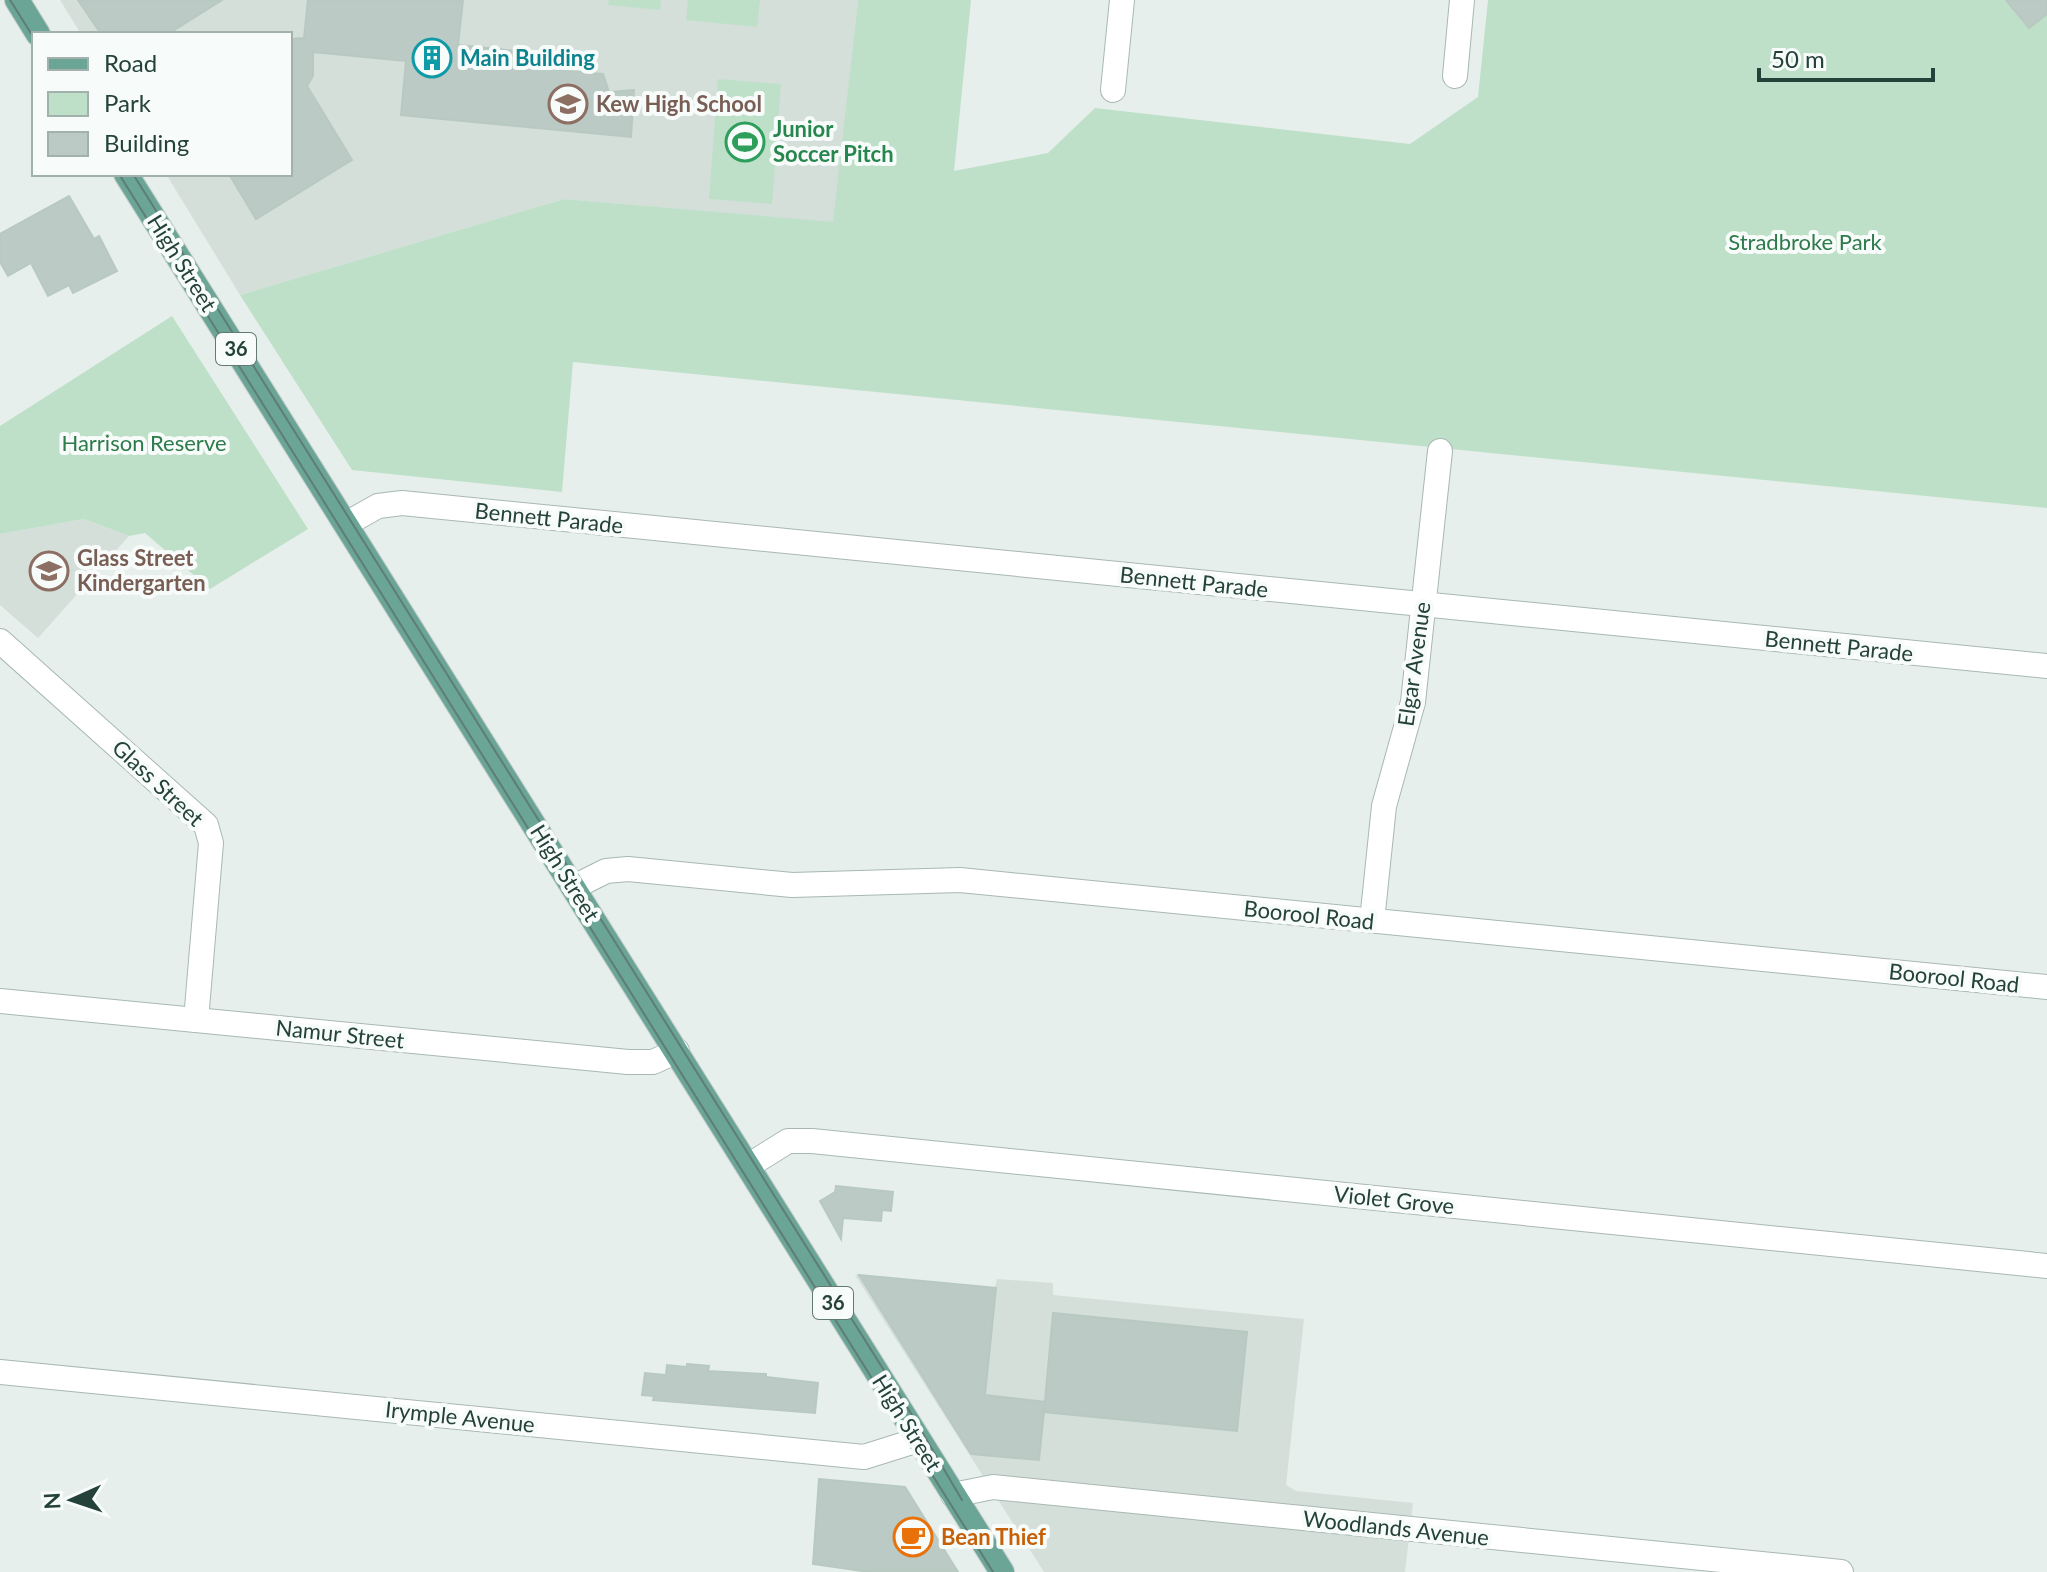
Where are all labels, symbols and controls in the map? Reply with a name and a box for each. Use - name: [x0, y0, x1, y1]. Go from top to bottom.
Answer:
- legend: [32, 32, 292, 176]
- scale bar: [1759, 32, 1933, 82]
- building icon: Main Building: [411, 37, 453, 79]
- place label: Main Building: [460, 44, 595, 71]
- text: 50 m: [1771, 44, 1825, 73]
- text: Road: [104, 48, 157, 77]
- school or university icon: Kew High School: [547, 83, 589, 125]
- text: Park: [104, 88, 152, 117]
- place label: Kew High School: [596, 90, 762, 117]
- place label: Junior Soccer Pitch: [773, 115, 894, 167]
- sports icon: Junior Soccer Pitch: [724, 121, 766, 163]
- text: Building: [104, 128, 189, 157]
- street label: High Street: [142, 209, 223, 316]
- park label: Stradbroke Park: [1728, 228, 1883, 255]
- road number: 36: [216, 333, 256, 365]
- park label: Harrison Reserve: [61, 429, 227, 456]
- street label: Bennett Parade: [474, 496, 625, 539]
- place label: Glass Street Kindergarten: [77, 544, 206, 596]
- school or university icon: Glass Street Kindergarten: [28, 550, 70, 592]
- street label: Bennett Parade: [1119, 560, 1270, 603]
- street label: Elgar Avenue: [1391, 600, 1436, 728]
- street label: Bennett Parade: [1764, 624, 1915, 667]
- street label: Glass Street: [107, 734, 210, 832]
- street label: High Street: [525, 819, 606, 926]
- street label: Boorool Road: [1242, 894, 1376, 935]
- street label: Boorool Road: [1887, 957, 2021, 998]
- street label: Namur Street: [275, 1013, 406, 1054]
- street label: Violet Grove: [1332, 1180, 1456, 1219]
- road number: 36: [813, 1287, 853, 1319]
- street label: High Street: [867, 1369, 948, 1476]
- street label: Irymple Avenue: [384, 1395, 536, 1438]
- north arrow: [32, 1460, 112, 1540]
- text: N: [38, 1492, 65, 1510]
- street label: Woodlands Avenue: [1302, 1504, 1490, 1551]
- cafe icon: Bean Thief: [892, 1516, 934, 1558]
- place label: Bean Thief: [941, 1523, 1046, 1550]

